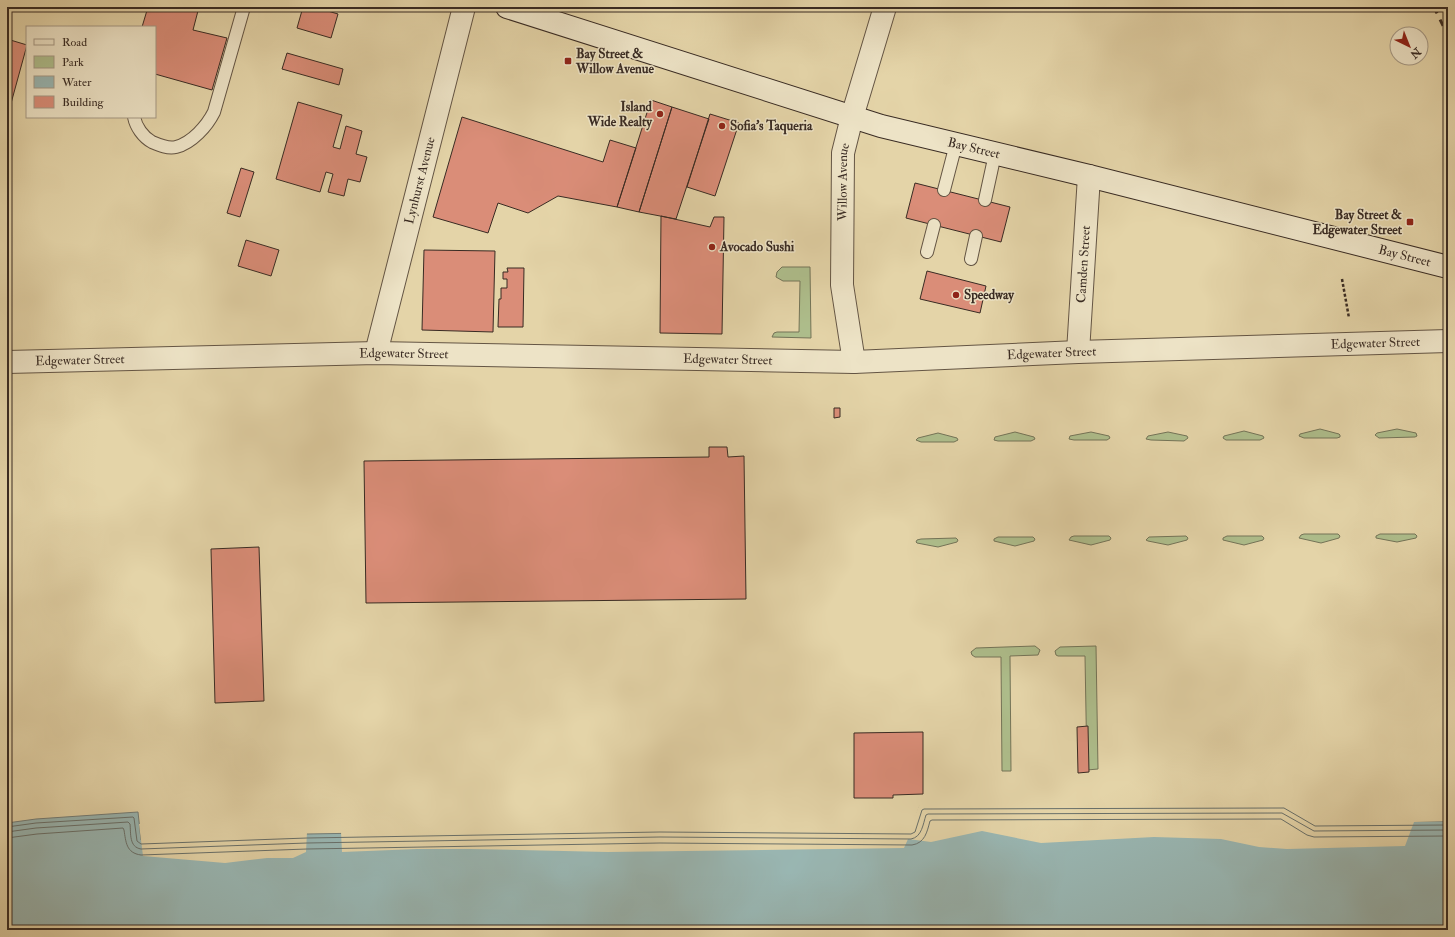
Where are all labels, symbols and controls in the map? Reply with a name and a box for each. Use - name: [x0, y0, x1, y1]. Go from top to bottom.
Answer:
- legend: [26, 26, 156, 118]
- north arrow: [1389, 26, 1429, 66]
- text: Road: [62, 35, 87, 50]
- text: N: [1407, 44, 1424, 62]
- place label: Bay Street & Willow Avenue: [575, 46, 654, 77]
- text: Park: [62, 55, 84, 70]
- marker: Bay Street & Willow Avenue: [563, 56, 573, 66]
- text: Water: [61, 75, 92, 90]
- text: Building: [62, 95, 105, 110]
- place label: Island Wide Realty: [587, 99, 653, 131]
- marker: Island Wide Realty: [655, 109, 665, 119]
- place label: Sofia's Taqueria: [730, 118, 813, 135]
- marker: Sofia's Taqueria: [717, 121, 727, 131]
- street label: Bay Street: [946, 134, 1002, 162]
- street label: Lynhurst Avenue: [401, 135, 439, 226]
- street label: Willow Avenue: [834, 141, 853, 222]
- place label: Bay Street & Edgewater Street: [1313, 207, 1403, 239]
- marker: Bay Street & Edgewater Street: [1405, 217, 1415, 227]
- street label: Camden Street: [1073, 225, 1094, 303]
- place label: Avocado Sushi: [719, 239, 795, 255]
- marker: Avocado Sushi: [707, 242, 717, 252]
- street label: Bay Street: [1377, 242, 1433, 270]
- place label: Speedway: [964, 287, 1015, 304]
- marker: Speedway: [951, 290, 961, 300]
- street label: Edgewater Street: [1330, 334, 1420, 352]
- street label: Edgewater Street: [1007, 343, 1097, 363]
- street label: Edgewater Street: [359, 345, 449, 362]
- street label: Edgewater Street: [35, 351, 125, 369]
- street label: Edgewater Street: [683, 351, 773, 368]

